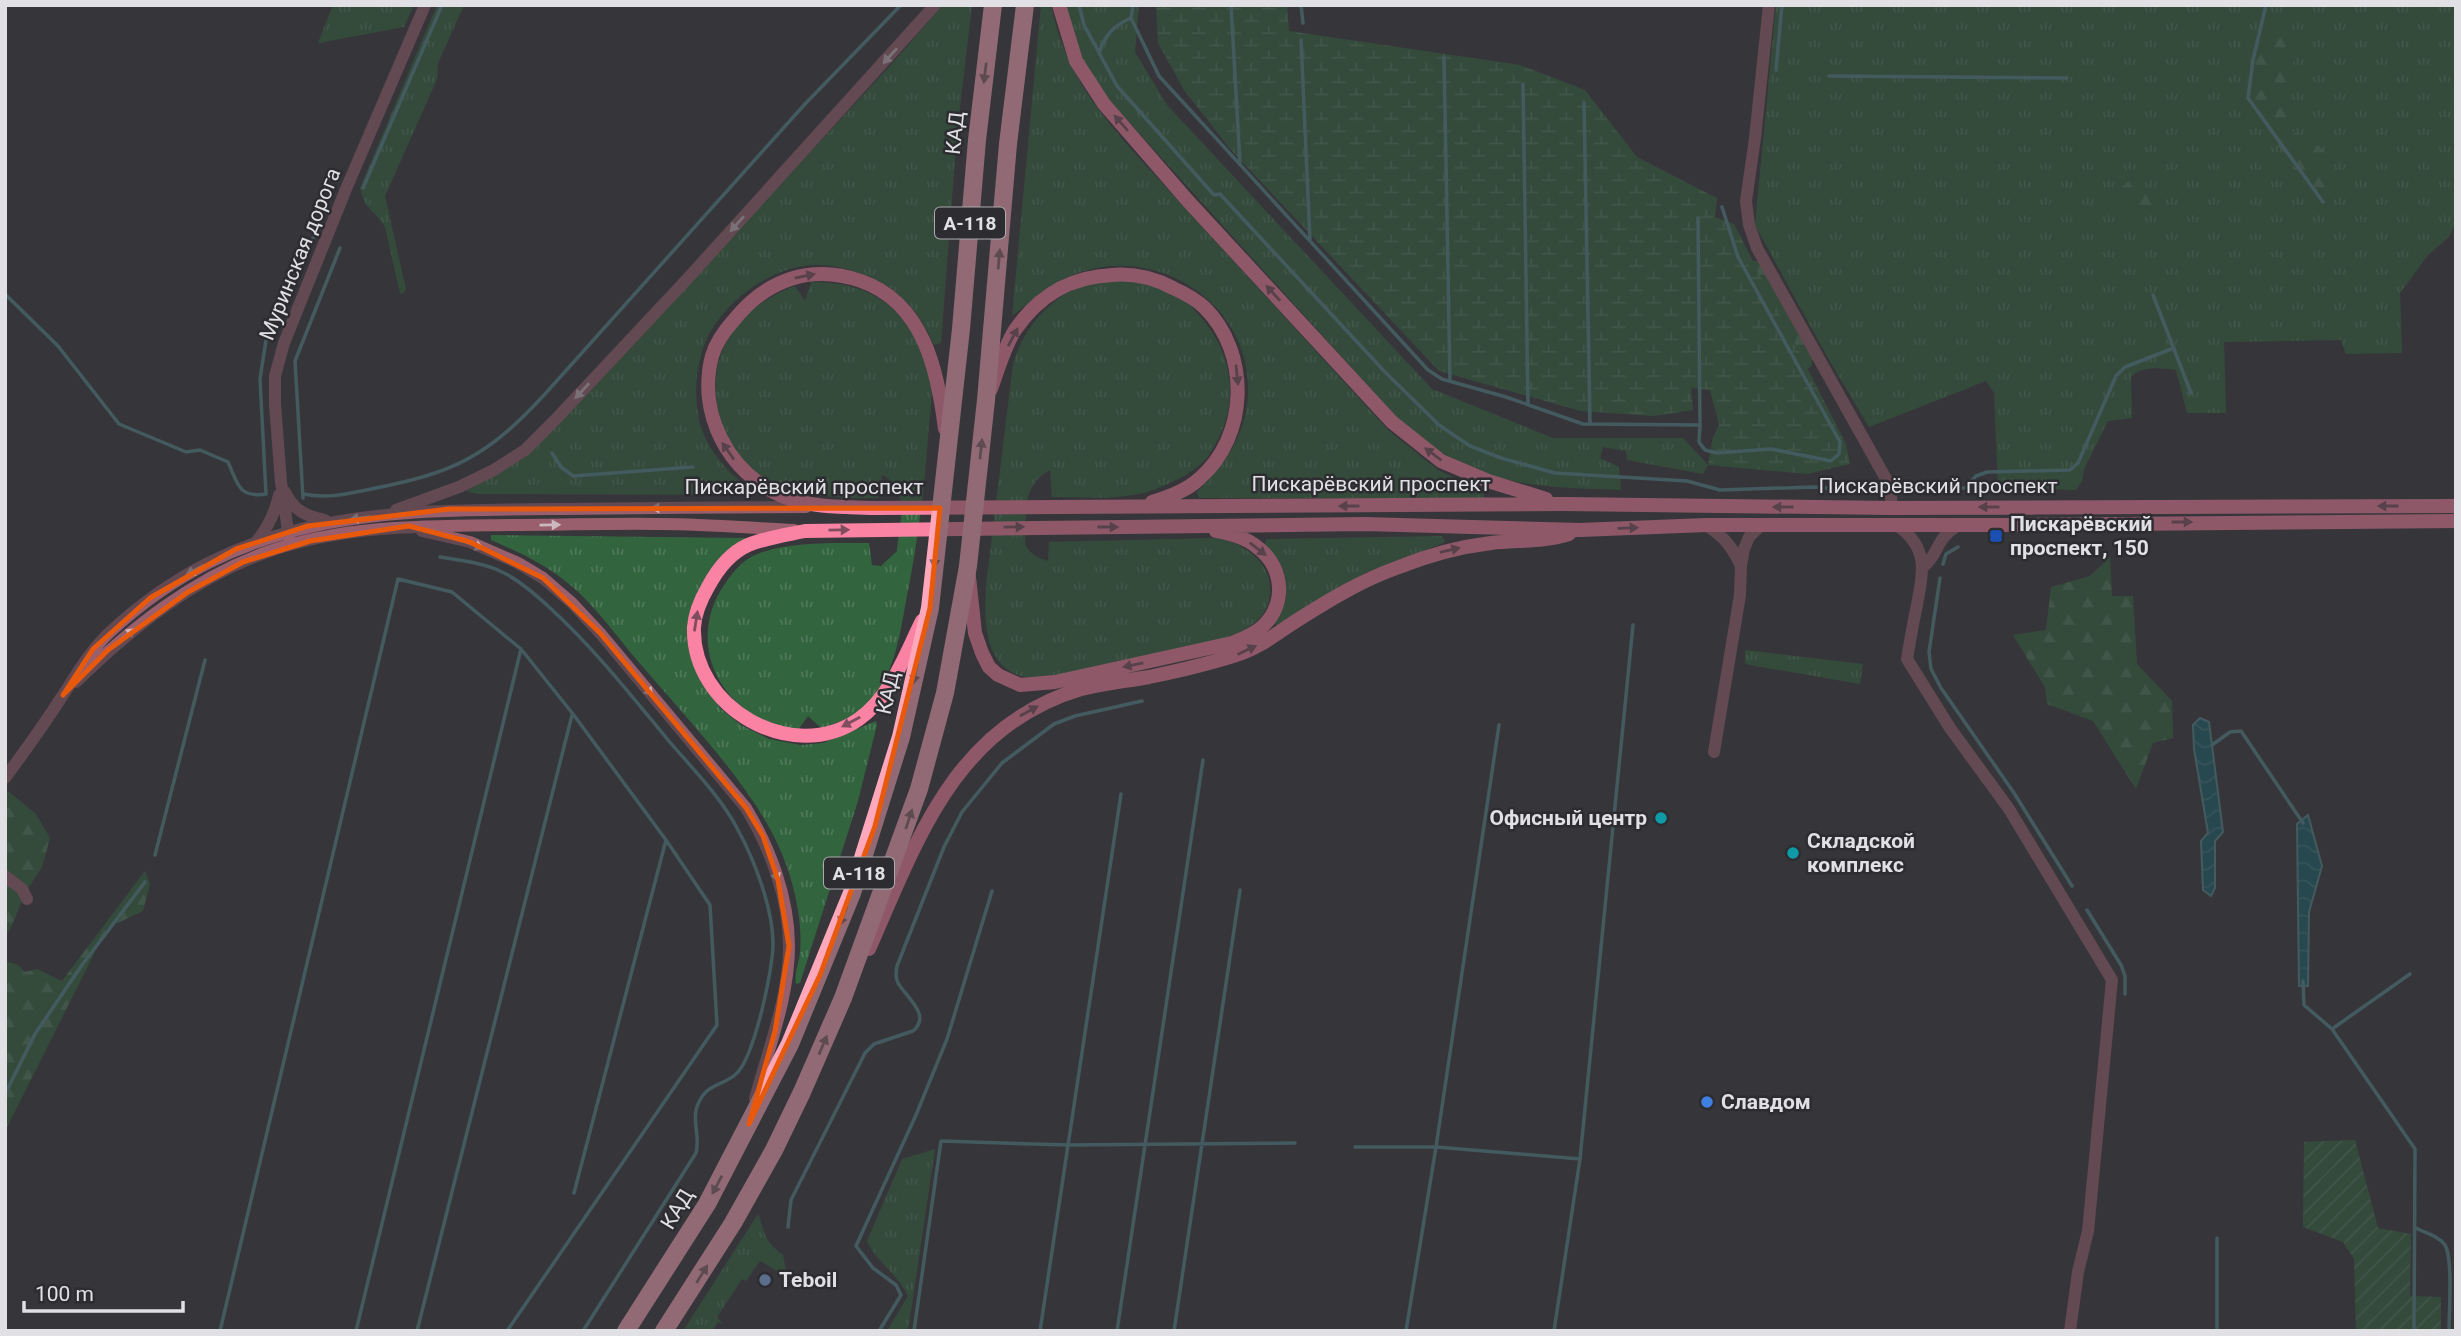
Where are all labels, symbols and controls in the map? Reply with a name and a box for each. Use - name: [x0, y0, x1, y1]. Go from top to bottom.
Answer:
- one-way arrow: [882, 47, 898, 65]
- one-way arrow: [980, 62, 991, 84]
- street label: КАД: [941, 110, 969, 156]
- one-way arrow: [1114, 115, 1129, 132]
- street label: Муринская дорога: [255, 164, 345, 344]
- road number: А-118: [935, 208, 1005, 238]
- one-way arrow: [730, 216, 745, 233]
- one-way arrow: [993, 248, 1004, 270]
- one-way arrow: [794, 270, 816, 281]
- one-way arrow: [1265, 284, 1281, 302]
- one-way arrow: [1007, 327, 1018, 347]
- one-way arrow: [1231, 364, 1242, 386]
- one-way arrow: [575, 382, 591, 399]
- one-way arrow: [976, 438, 987, 460]
- one-way arrow: [721, 442, 735, 460]
- one-way arrow: [1424, 447, 1442, 461]
- street label: Пискарёвский проспект: [1251, 472, 1491, 496]
- street label: Пискарёвский проспект: [1818, 474, 2058, 498]
- street label: Пискарёвский проспект: [684, 475, 924, 499]
- one-way arrow: [1338, 500, 1360, 512]
- one-way arrow: [2376, 500, 2398, 512]
- one-way arrow: [1772, 501, 1794, 513]
- one-way arrow: [1977, 501, 1999, 513]
- one-way arrow: [650, 502, 672, 514]
- one-way arrow: [349, 512, 371, 523]
- place label: Пискарёвский проспект, 150: [2010, 512, 2152, 560]
- one-way arrow: [2172, 516, 2194, 528]
- one-way arrow: [540, 519, 562, 531]
- one-way arrow: [1097, 521, 1119, 532]
- one-way arrow: [1004, 522, 1026, 533]
- one-way arrow: [1617, 522, 1639, 533]
- one-way arrow: [828, 524, 850, 536]
- marker: Пискарёвский проспект, 150: [1988, 528, 2004, 544]
- one-way arrow: [464, 540, 485, 551]
- one-way arrow: [1248, 541, 1266, 556]
- one-way arrow: [1439, 545, 1461, 556]
- one-way arrow: [930, 547, 941, 569]
- one-way arrow: [186, 564, 205, 576]
- one-way arrow: [691, 610, 702, 632]
- one-way arrow: [119, 628, 136, 643]
- one-way arrow: [1237, 644, 1257, 656]
- one-way arrow: [1122, 660, 1144, 671]
- one-way arrow: [909, 663, 920, 685]
- street label: КАД: [872, 669, 904, 717]
- one-way arrow: [638, 679, 653, 696]
- one-way arrow: [1019, 705, 1039, 717]
- one-way arrow: [841, 716, 861, 728]
- place label: Офисный центр: [1489, 806, 1647, 830]
- one-way arrow: [904, 808, 915, 829]
- marker: Офисный центр: [1653, 810, 1669, 826]
- place label: Складской комплекс: [1807, 829, 1915, 877]
- marker: Складской комплекс: [1785, 845, 1801, 861]
- road number: А-118: [824, 858, 894, 888]
- one-way arrow: [770, 862, 781, 883]
- one-way arrow: [838, 905, 849, 926]
- one-way arrow: [817, 1035, 829, 1055]
- place label: Славдом: [1721, 1090, 1811, 1114]
- marker: Славдом: [1699, 1094, 1715, 1110]
- one-way arrow: [712, 1175, 723, 1195]
- street label: КАД: [656, 1184, 699, 1234]
- one-way arrow: [695, 1264, 708, 1283]
- place label: Teboil: [779, 1268, 837, 1292]
- scale bar: [24, 1270, 184, 1314]
- marker: Teboil: [757, 1272, 773, 1288]
- text: 100 m: [35, 1282, 94, 1306]

